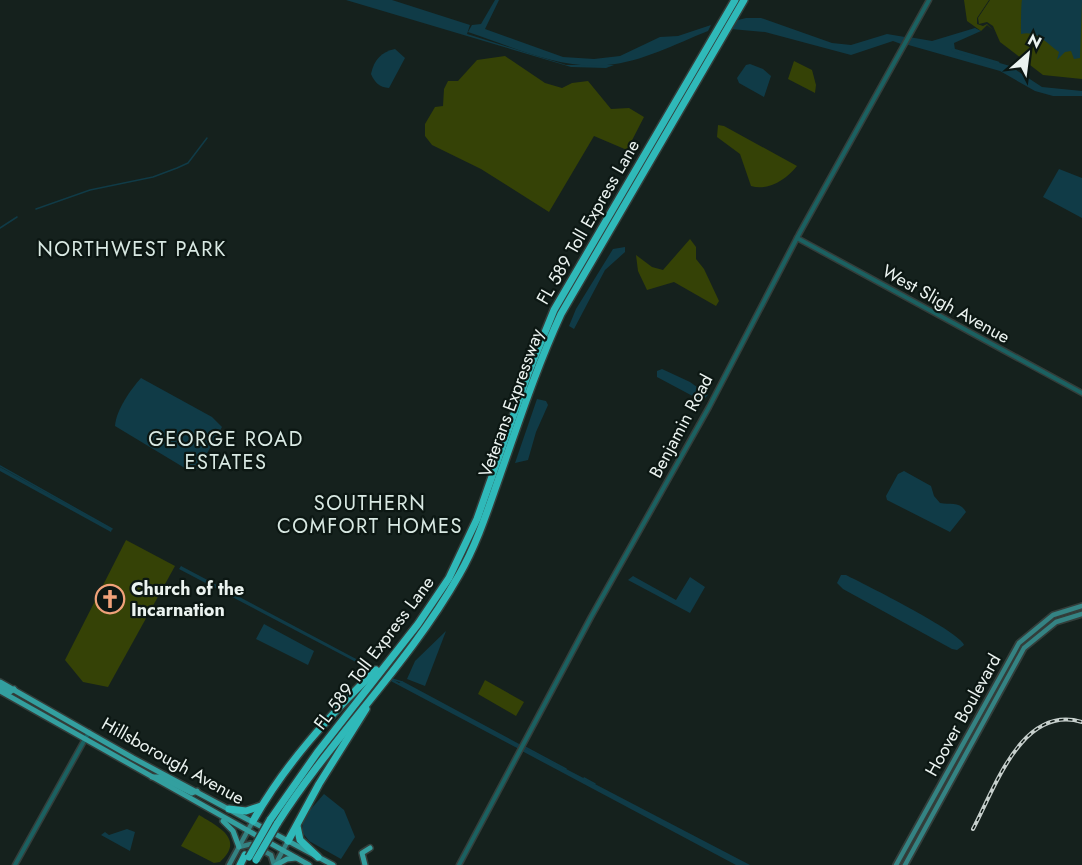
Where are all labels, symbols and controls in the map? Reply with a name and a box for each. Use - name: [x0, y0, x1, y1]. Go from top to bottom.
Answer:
- north arrow: [998, 24, 1058, 84]
- text: N: [1024, 28, 1046, 54]
- street label: FL 589 Toll Express Lane: [530, 135, 646, 309]
- district label: NORTHWEST PARK: [37, 235, 227, 264]
- street label: West Sligh Avenue: [877, 258, 1015, 350]
- street label: Veterans Expressway: [472, 325, 550, 481]
- street label: Benjamin Road: [643, 369, 719, 483]
- district label: GEORGE ROAD ESTATES: [148, 425, 304, 477]
- district label: SOUTHERN COMFORT HOMES: [277, 489, 463, 541]
- street label: FL 589 Toll Express Lane: [307, 571, 441, 735]
- place label: Church of the Incarnation: [131, 576, 244, 623]
- church icon: Church of the Incarnation: [94, 583, 126, 615]
- street label: Hoover Boulevard: [919, 649, 1007, 781]
- street label: Hillsborough Avenue: [97, 711, 249, 811]

